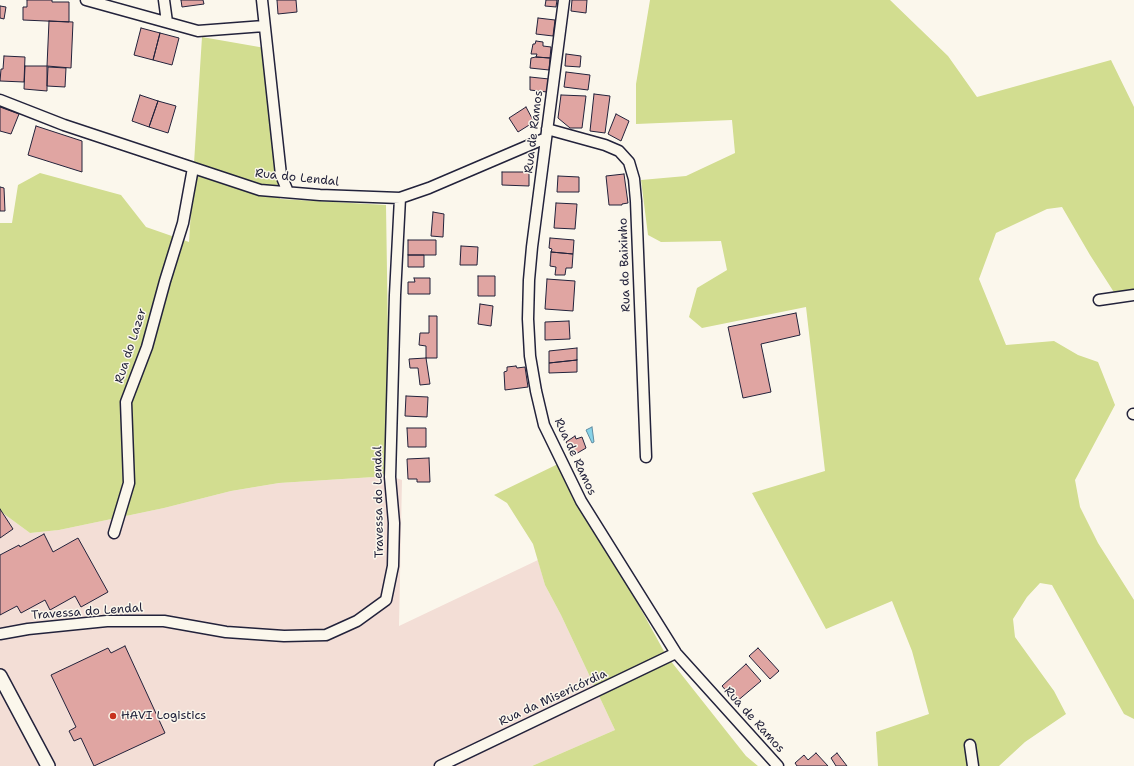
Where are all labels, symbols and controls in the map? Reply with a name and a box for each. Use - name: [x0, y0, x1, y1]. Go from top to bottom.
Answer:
- street label: Rua de Ramos: [522, 90, 546, 174]
- street label: Rua do Lendal: [254, 166, 340, 190]
- street label: Rua do Baixinho: [616, 218, 634, 312]
- street label: Rua do Lazer: [112, 307, 150, 385]
- street label: Rua de Ramos: [551, 416, 599, 498]
- street label: Travessa do Lendal: [371, 446, 387, 558]
- street label: Travessa do Lendal: [31, 601, 143, 623]
- street label: Rua da Misericórdia: [497, 667, 609, 729]
- street label: Rua de Ramos: [721, 684, 787, 756]
- place label: HAVI Logistics: [121, 709, 206, 723]
- marker: HAVI Logistics: [108, 711, 118, 721]

